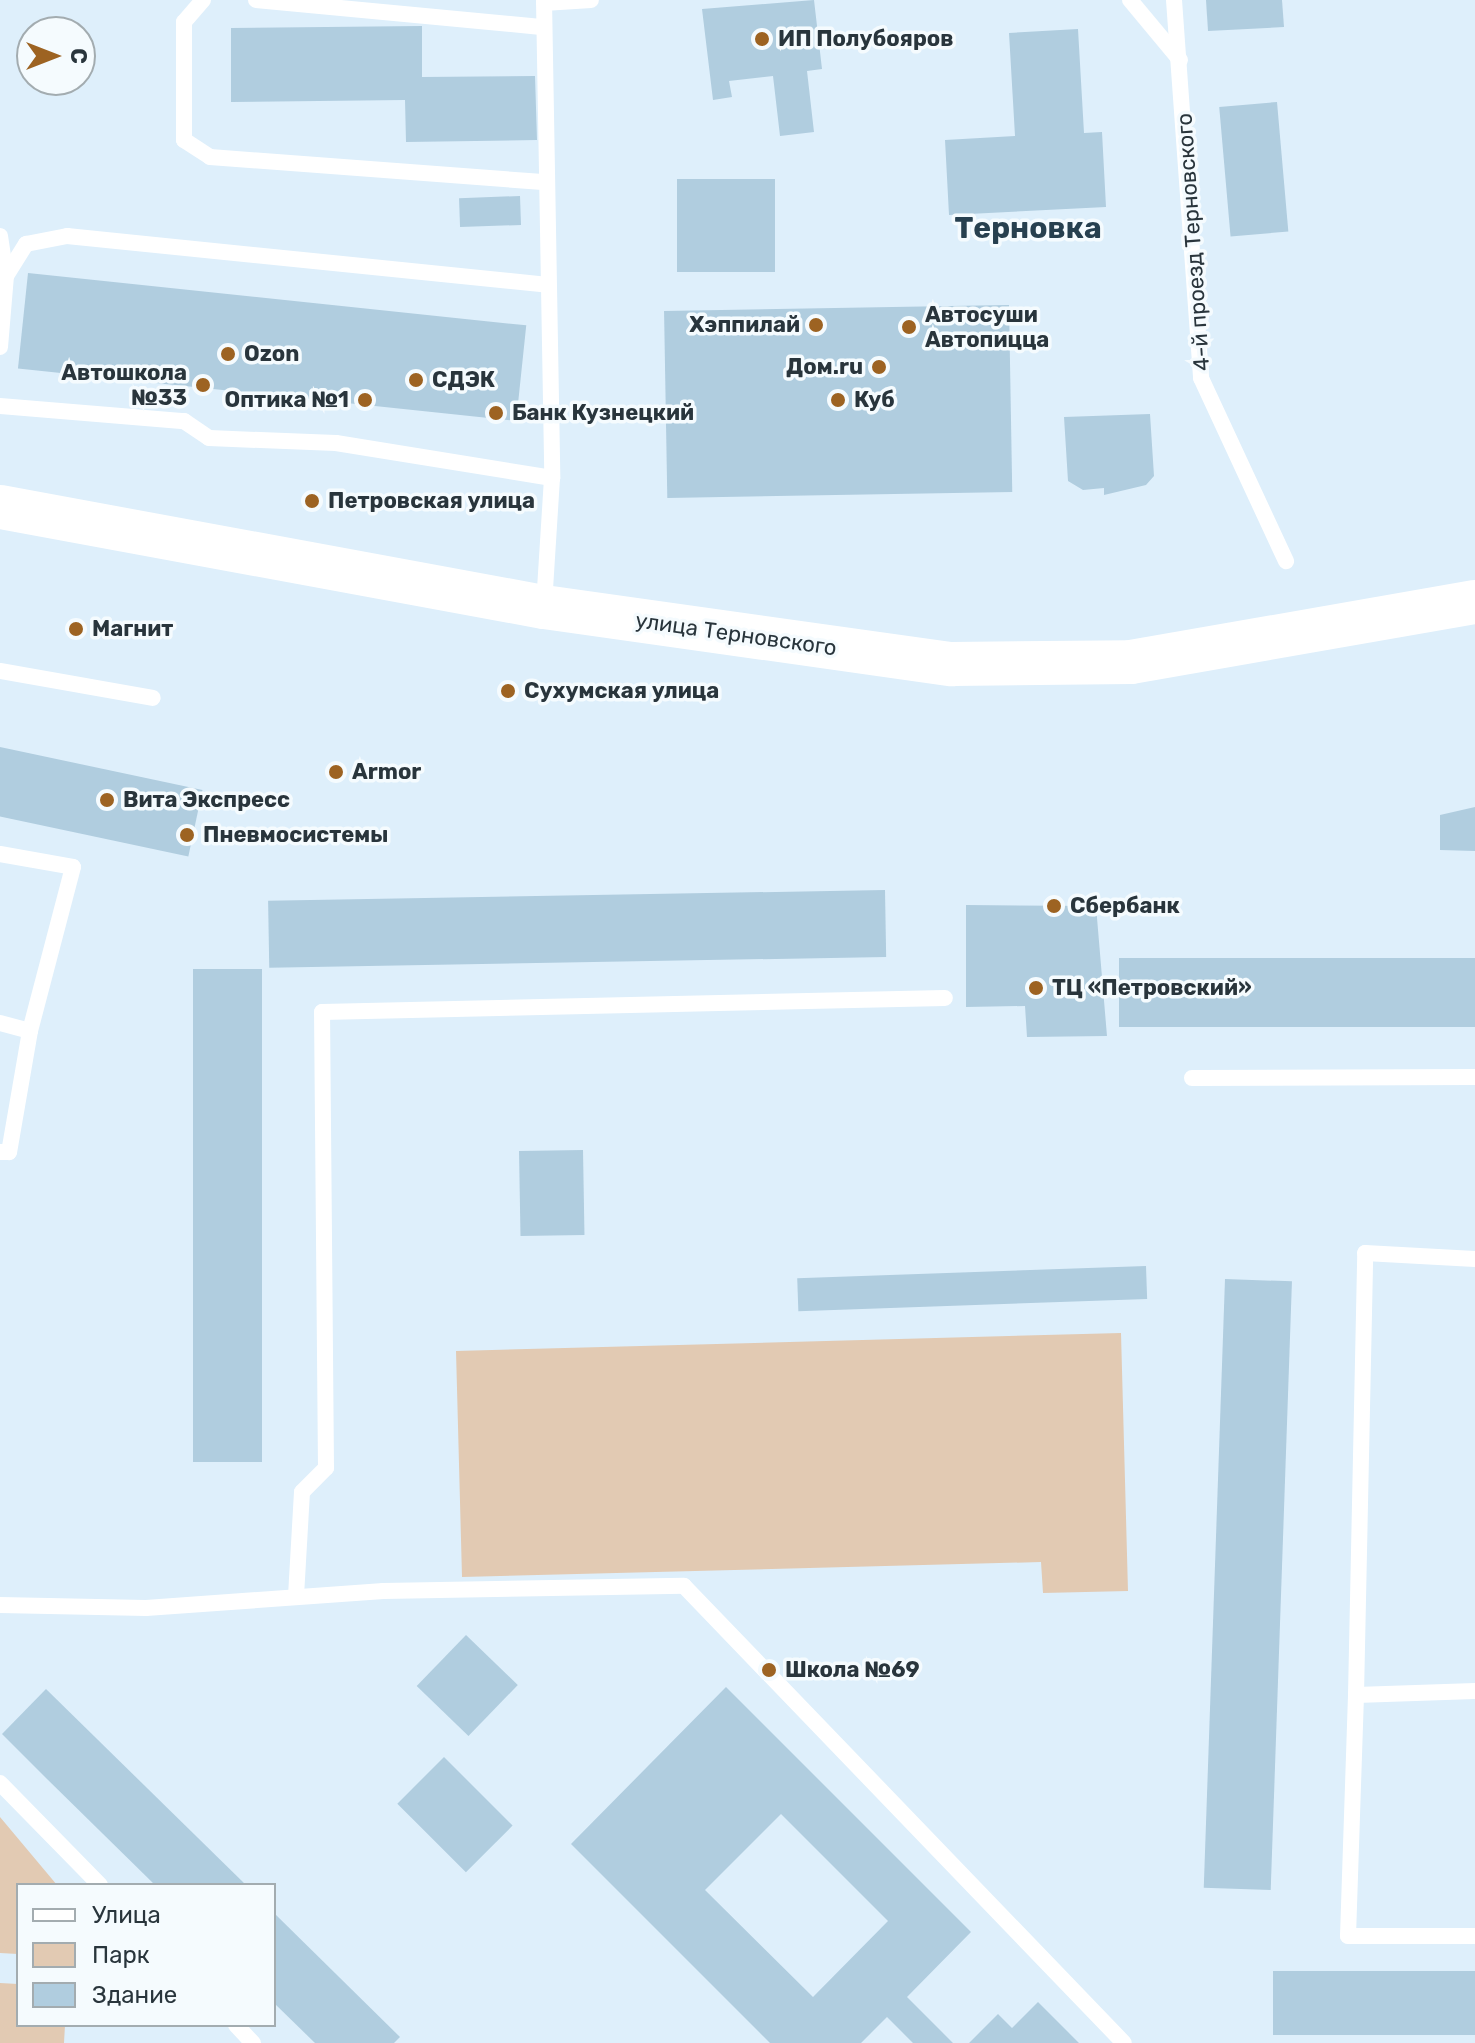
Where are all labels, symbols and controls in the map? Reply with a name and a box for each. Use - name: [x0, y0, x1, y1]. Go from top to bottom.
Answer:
- north arrow: [16, 16, 96, 96]
- place label: ИП Полубояров: [778, 26, 954, 52]
- marker: ИП Полубояров: [753, 30, 771, 48]
- text: С: [65, 48, 92, 64]
- street label: 4-й проезд Терновского: [1171, 112, 1215, 372]
- district label: Терновка: [954, 210, 1102, 246]
- place label: Автосуши Автопицца: [925, 301, 1049, 352]
- place label: Хэппилай: [689, 312, 800, 338]
- marker: Хэппилай: [807, 316, 825, 334]
- marker: Автосуши Автопицца: [900, 318, 918, 336]
- place label: Ozon: [244, 341, 299, 367]
- marker: Ozon: [219, 345, 237, 363]
- place label: Дом.ru: [786, 354, 863, 380]
- marker: Дом.ru: [870, 358, 888, 376]
- place label: Автошкола №33: [61, 359, 187, 410]
- place label: СДЭК: [432, 367, 495, 393]
- marker: СДЭК: [407, 371, 425, 389]
- marker: Автошкола №33: [194, 376, 212, 394]
- place label: Оптика №1: [225, 387, 349, 413]
- place label: Куб: [854, 387, 895, 413]
- marker: Оптика №1: [356, 391, 374, 409]
- marker: Куб: [829, 391, 847, 409]
- place label: Банк Кузнецкий: [512, 400, 694, 426]
- marker: Банк Кузнецкий: [487, 404, 505, 422]
- place label: Петровская улица: [328, 488, 535, 514]
- marker: Петровская улица: [303, 492, 321, 510]
- street label: улица Терновского: [634, 607, 838, 661]
- place label: Магнит: [92, 616, 173, 642]
- marker: Магнит: [67, 620, 85, 638]
- place label: Сухумская улица: [524, 678, 719, 704]
- marker: Сухумская улица: [499, 682, 517, 700]
- place label: Armor: [352, 759, 421, 785]
- marker: Armor: [327, 763, 345, 781]
- place label: Вита Экспресс: [123, 787, 290, 813]
- marker: Вита Экспресс: [98, 791, 116, 809]
- place label: Пневмосистемы: [203, 822, 388, 848]
- marker: Пневмосистемы: [178, 826, 196, 844]
- place label: Сбербанк: [1070, 893, 1180, 919]
- marker: Сбербанк: [1045, 897, 1063, 915]
- place label: ТЦ «Петровский»: [1052, 975, 1252, 1001]
- marker: ТЦ «Петровский»: [1027, 979, 1045, 997]
- place label: Школа №69: [785, 1657, 920, 1683]
- marker: Школа №69: [760, 1661, 778, 1679]
- legend: [16, 1883, 276, 2027]
- text: Улица: [92, 1901, 161, 1929]
- text: Парк: [92, 1941, 150, 1969]
- text: Здание: [92, 1981, 177, 2009]

